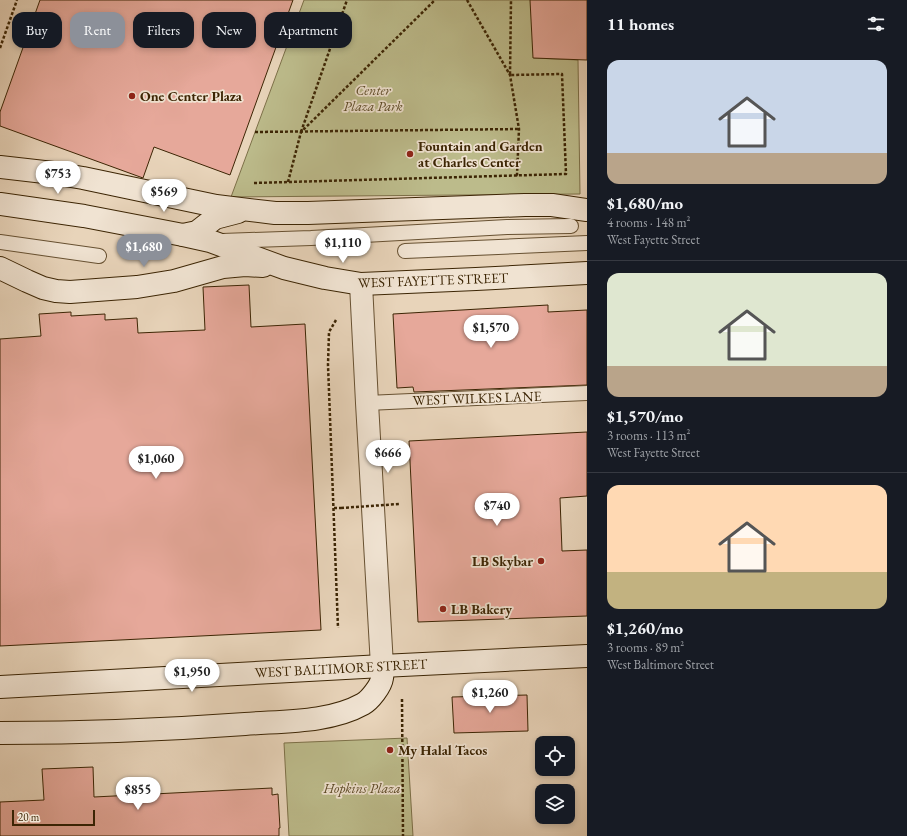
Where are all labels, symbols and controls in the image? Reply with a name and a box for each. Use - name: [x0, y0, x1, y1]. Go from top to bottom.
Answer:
- chip: Buy: [12, 12, 62, 48]
- chip: Rent: [70, 12, 125, 48]
- chip: Filters: [133, 12, 194, 48]
- chip: New: [202, 12, 256, 48]
- chip: Apartment: [264, 12, 352, 48]
- text: 11 homes: [607, 13, 674, 35]
- icon: filters: [865, 13, 887, 35]
- park label: Center Plaza Park: [343, 81, 403, 115]
- icon: home: [711, 86, 783, 158]
- place label: One Center Plaza: [140, 87, 243, 105]
- marker: One Center Plaza: [127, 91, 137, 101]
- place label: Fountain and Garden at Charles Center: [418, 137, 543, 171]
- marker: Fountain and Garden at Charles Center: [405, 149, 415, 159]
- pin: $753: [34, 161, 82, 195]
- text: $753: [45, 165, 71, 182]
- pin: $569: [140, 179, 188, 213]
- text: $569: [151, 183, 177, 200]
- text: $1,680/mo: [607, 192, 683, 214]
- text: 4 rooms · 148 m²: [607, 214, 691, 231]
- pin: $1,110: [310, 230, 376, 264]
- text: West Fayette Street: [607, 231, 700, 248]
- pin: $1,680: [111, 234, 177, 268]
- text: $1,110: [325, 234, 361, 251]
- text: $1,680: [126, 238, 162, 255]
- street label: WEST FAYETTE STREET: [357, 268, 509, 292]
- icon: home: [711, 299, 783, 371]
- pin: $1,570: [458, 315, 524, 349]
- text: $1,570: [473, 319, 509, 336]
- street label: WEST WILKES LANE: [412, 387, 542, 409]
- text: $1,570/mo: [607, 405, 683, 427]
- text: 3 rooms · 113 m²: [607, 427, 691, 444]
- pin: $666: [364, 440, 412, 474]
- text: $666: [375, 444, 401, 461]
- text: West Fayette Street: [607, 444, 700, 461]
- pin: $1,060: [123, 446, 189, 480]
- text: $1,060: [138, 450, 174, 467]
- pin: $740: [473, 493, 521, 527]
- text: $740: [484, 497, 510, 514]
- icon: home: [711, 511, 783, 583]
- place label: LB Skybar: [472, 552, 533, 570]
- marker: LB Skybar: [536, 556, 546, 566]
- place label: LB Bakery: [451, 600, 512, 618]
- marker: LB Bakery: [438, 604, 448, 614]
- text: $1,260/mo: [607, 617, 683, 639]
- text: 3 rooms · 89 m²: [607, 639, 684, 656]
- street label: WEST BALTIMORE STREET: [254, 654, 428, 682]
- text: West Baltimore Street: [607, 656, 714, 673]
- pin: $1,950: [159, 659, 225, 693]
- text: $1,950: [174, 663, 210, 680]
- pin: $1,260: [457, 680, 523, 714]
- text: $1,260: [472, 684, 508, 701]
- map controls: [535, 736, 575, 824]
- button: locate: [535, 736, 575, 776]
- place label: My Halal Tacos: [398, 741, 487, 759]
- marker: My Halal Tacos: [385, 745, 395, 755]
- pin: $855: [114, 777, 162, 811]
- park label: Hopkins Plaza: [322, 779, 401, 797]
- text: $855: [125, 781, 151, 798]
- button: layers: [535, 784, 575, 824]
- scale bar: [12, 808, 95, 827]
- text: 20 m: [18, 810, 39, 824]

